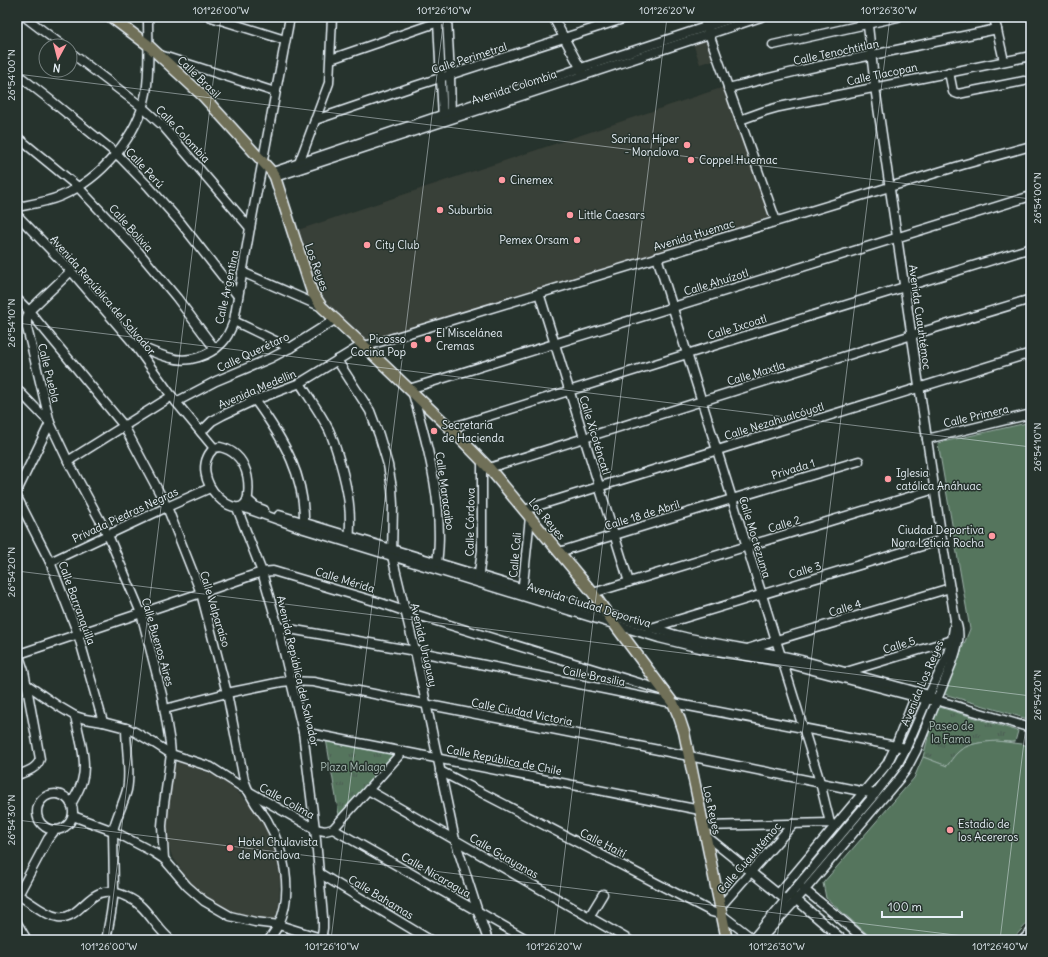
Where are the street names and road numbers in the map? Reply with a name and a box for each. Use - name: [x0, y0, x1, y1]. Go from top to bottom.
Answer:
- street label: Calle Tenochtitlan: [792, 36, 880, 68]
- street label: Calle Perimetral: [430, 39, 508, 77]
- street label: Calle Brasil: [174, 53, 224, 101]
- street label: Calle Tlacopan: [845, 60, 919, 88]
- street label: Avenida Colombia: [470, 67, 558, 107]
- street label: Calle Colombia: [153, 102, 213, 166]
- street label: Calle Perú: [123, 145, 168, 191]
- street label: Calle Bolivia: [106, 201, 156, 255]
- street label: Avenida Huemac: [652, 216, 737, 254]
- street label: Avenida República del Salvador: [47, 232, 159, 358]
- street label: Los Reyes: [302, 241, 332, 293]
- street label: Calle Argentina: [212, 249, 242, 325]
- street label: Avenida Cuauhtémoc: [906, 264, 934, 371]
- street label: Calle Ahuízotl: [682, 266, 750, 298]
- street label: Calle Ixcoatl: [706, 311, 768, 343]
- street label: Calle Querétaro: [215, 329, 291, 375]
- street label: Calle Puebla: [35, 342, 63, 404]
- street label: Calle Maxtla: [725, 358, 787, 388]
- street label: Avenida Medellin: [216, 366, 298, 412]
- street label: Calle Xicoténcatl: [576, 394, 614, 476]
- street label: Calle Nezahualcóyotl: [722, 399, 826, 443]
- street label: Calle Primera: [942, 402, 1010, 430]
- street label: Calle Maracaibo: [433, 451, 457, 531]
- street label: Privada 1: [770, 456, 816, 482]
- street label: Privada Piedras Negras: [70, 484, 180, 546]
- street label: Calle Córdova: [462, 487, 478, 557]
- street label: Calle Moctezuma: [736, 494, 774, 580]
- street label: Los Reyes: [526, 496, 568, 542]
- street label: Calle 18 de Abril: [603, 497, 681, 533]
- street label: Calle 2: [766, 512, 802, 536]
- street label: Calle Cali: [506, 532, 524, 578]
- street label: Calle 3: [787, 558, 823, 582]
- street label: Calle Barranquilla: [55, 559, 99, 647]
- street label: Calle Mérida: [314, 564, 376, 596]
- street label: Calle Valparaíso: [197, 569, 233, 649]
- street label: Avenida Ciudad Deportiva: [525, 579, 653, 631]
- street label: Avenida República del Salvador: [274, 594, 322, 748]
- street label: Calle Buenos Aires: [139, 596, 177, 688]
- street label: Calle 4: [827, 596, 863, 620]
- street label: Avenida Uruguay: [408, 602, 440, 688]
- street label: Calle 5: [881, 633, 917, 657]
- street label: Avenida Los Reyes: [898, 638, 946, 728]
- street label: Calle Brasilia: [562, 663, 626, 689]
- street label: Calle Ciudad Victoria: [470, 695, 574, 729]
- street label: Calle República de Chile: [445, 742, 563, 778]
- street label: Calle Colima: [257, 780, 317, 822]
- street label: Los Reyes: [700, 784, 724, 836]
- street label: Calle Cuauhtémoc: [714, 819, 784, 897]
- street label: Calle Haití: [578, 825, 629, 861]
- street label: Calle Guayanas: [467, 831, 541, 881]
- street label: Calle Nicaragua: [399, 849, 473, 901]
- street label: Calle Bahamas: [346, 872, 416, 922]

